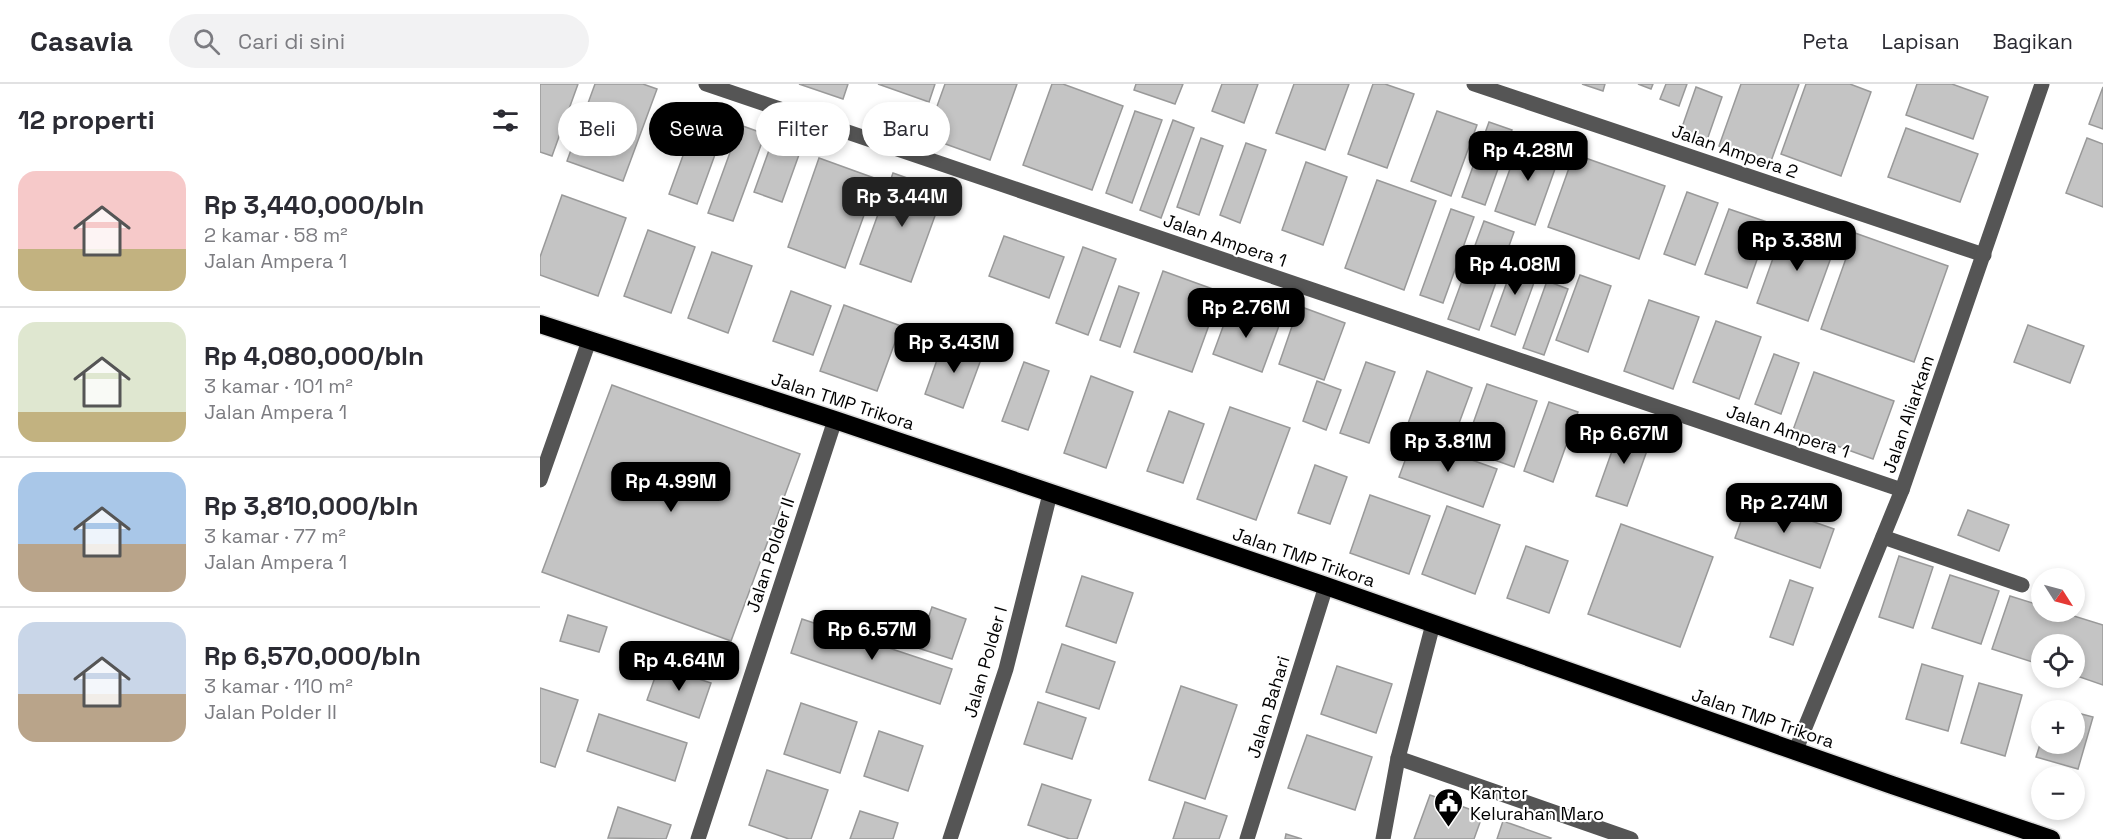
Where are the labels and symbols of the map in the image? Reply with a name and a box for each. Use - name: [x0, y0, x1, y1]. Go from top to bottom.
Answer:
- street label: Jalan Ampera 2: [1669, 119, 1801, 183]
- pin: Rp 4.28M: [1466, 131, 1590, 182]
- pin: Rp 3.44M: [840, 177, 964, 228]
- street label: Jalan Ampera 1: [1160, 208, 1290, 272]
- pin: Rp 3.38M: [1735, 221, 1859, 272]
- pin: Rp 4.08M: [1453, 245, 1577, 296]
- pin: Rp 2.76M: [1184, 288, 1308, 339]
- pin: Rp 3.43M: [892, 323, 1016, 374]
- street label: Jalan Aliarkam: [1877, 352, 1939, 476]
- street label: Jalan TMP Trikora: [768, 367, 918, 435]
- street label: Jalan Ampera 1: [1723, 399, 1853, 463]
- pin: Rp 6.67M: [1562, 414, 1686, 465]
- pin: Rp 3.81M: [1386, 422, 1510, 473]
- pin: Rp 4.99M: [609, 462, 733, 513]
- pin: Rp 2.74M: [1722, 483, 1846, 534]
- street label: Jalan Polder II: [741, 495, 799, 615]
- street label: Jalan TMP Trikora: [1230, 522, 1378, 592]
- north arrow: [2031, 568, 2085, 622]
- street label: Jalan Polder I: [958, 603, 1012, 721]
- pin: Rp 6.57M: [810, 610, 934, 661]
- pin: Rp 4.64M: [617, 641, 741, 692]
- street label: Jalan Bahari: [1242, 653, 1294, 761]
- street label: Jalan TMP Trikora: [1689, 683, 1837, 753]
- place label: Kantor Kelurahan Maro: [1470, 781, 1604, 825]
- public building icon: Kantor Kelurahan Maro: [1433, 786, 1465, 828]

